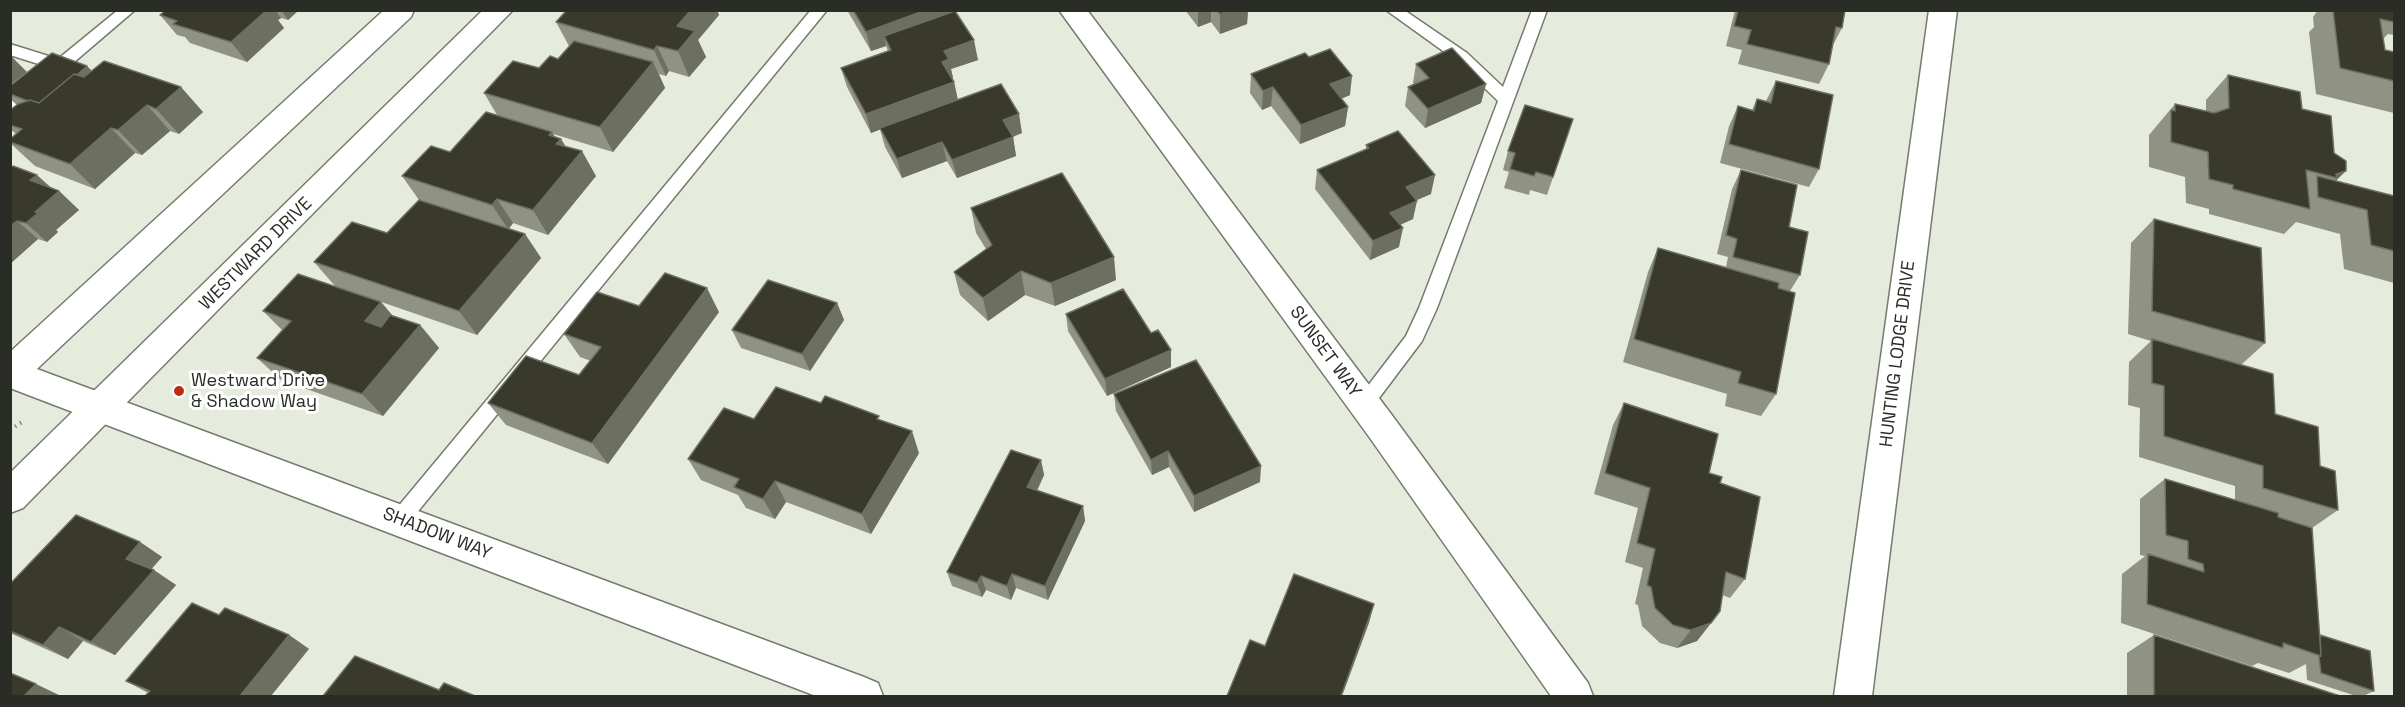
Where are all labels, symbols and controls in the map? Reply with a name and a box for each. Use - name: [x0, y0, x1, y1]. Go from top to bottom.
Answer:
- street label: WESTWARD DRIVE: [195, 193, 317, 315]
- street label: HUNTING LODGE DRIVE: [1876, 259, 1920, 449]
- street label: SUNSET WAY: [1285, 302, 1365, 402]
- place label: Westward Drive & Shadow Way: [191, 370, 325, 412]
- marker: Westward Drive & Shadow Way: [172, 384, 186, 398]
- street label: SHADOW WAY: [380, 503, 494, 565]

